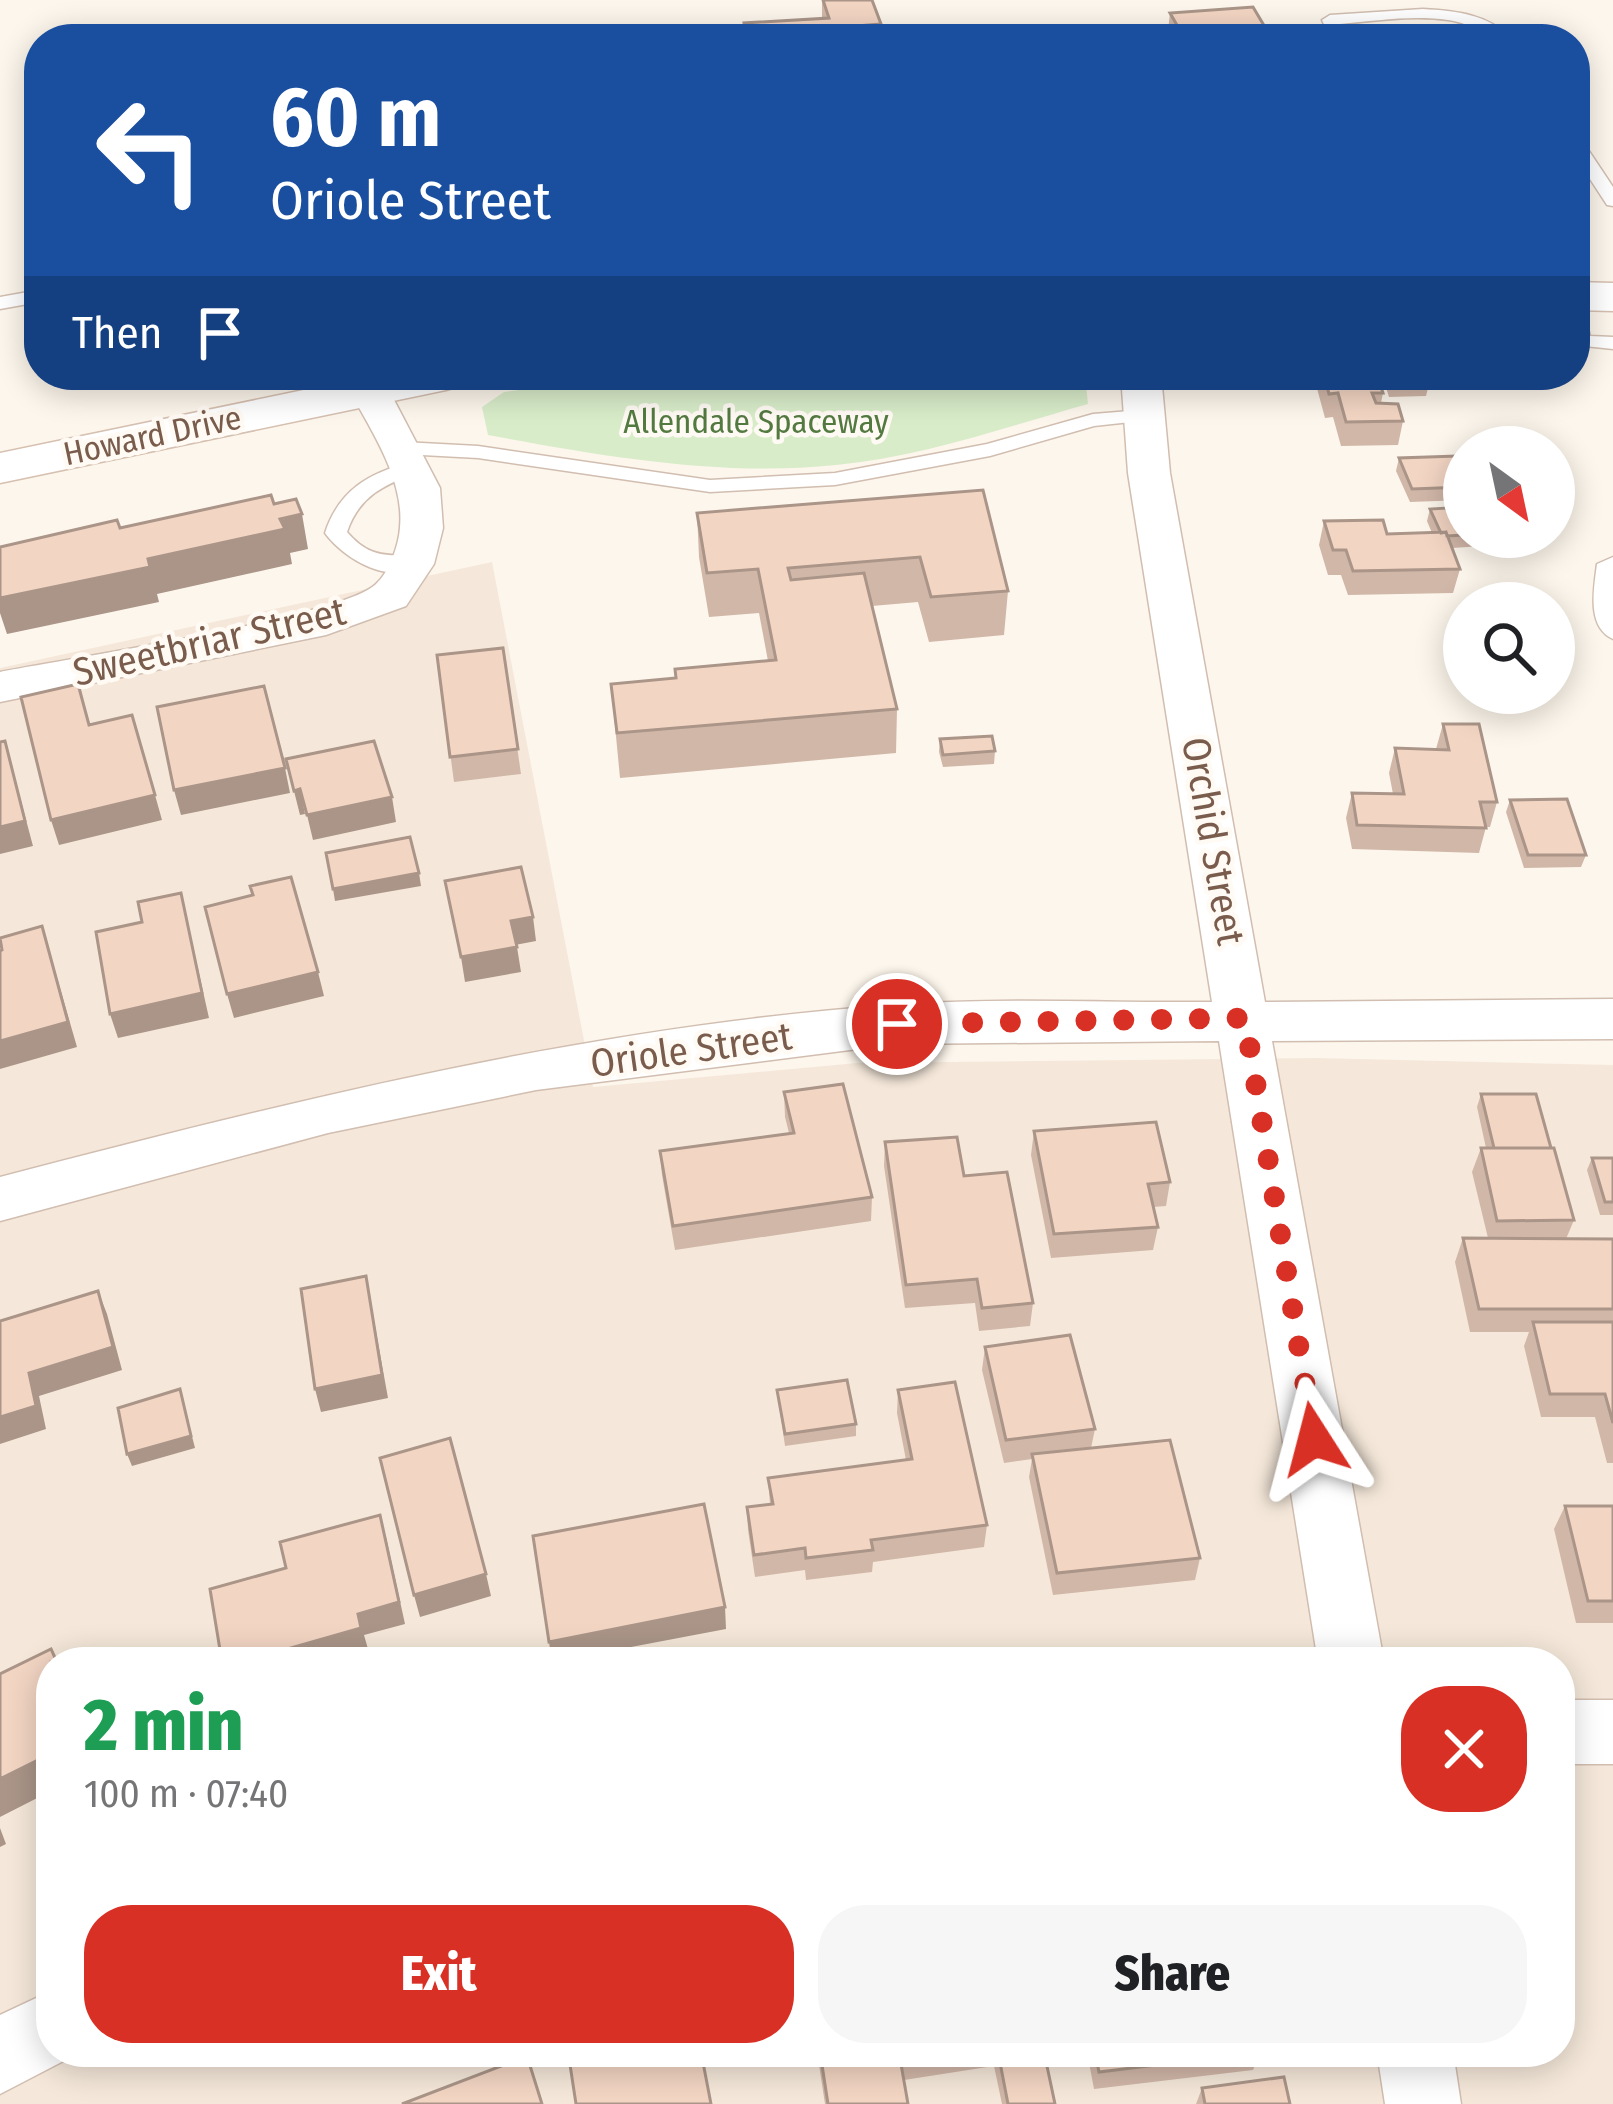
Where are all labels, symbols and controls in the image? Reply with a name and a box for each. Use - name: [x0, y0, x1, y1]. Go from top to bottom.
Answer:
- text: 60 m: [270, 67, 441, 168]
- icon: left: [72, 72, 228, 228]
- text: Oriole Street: [270, 169, 551, 233]
- icon: arrive: [187, 300, 253, 366]
- text: Then: [72, 306, 163, 360]
- street label: Howard Drive: [60, 398, 245, 474]
- park label: Allendale Spaceway: [623, 402, 889, 442]
- north arrow: [1443, 426, 1575, 558]
- map controls: [1443, 426, 1575, 714]
- button: search: [1443, 582, 1575, 714]
- street label: Sweetbriar Street: [69, 588, 350, 696]
- street label: Orchid Street: [1172, 734, 1254, 949]
- pin: [846, 973, 948, 1075]
- icon: arrive: [864, 991, 930, 1057]
- street label: Oriole Street: [587, 1013, 795, 1087]
- position arrow: [1251, 1376, 1377, 1502]
- text: 2 min: [84, 1683, 243, 1769]
- button: close: [1401, 1686, 1527, 1812]
- text: 100 m · 07:40: [84, 1771, 288, 1817]
- button: Exit: [84, 1905, 794, 2043]
- button: Share: [818, 1905, 1527, 2043]

